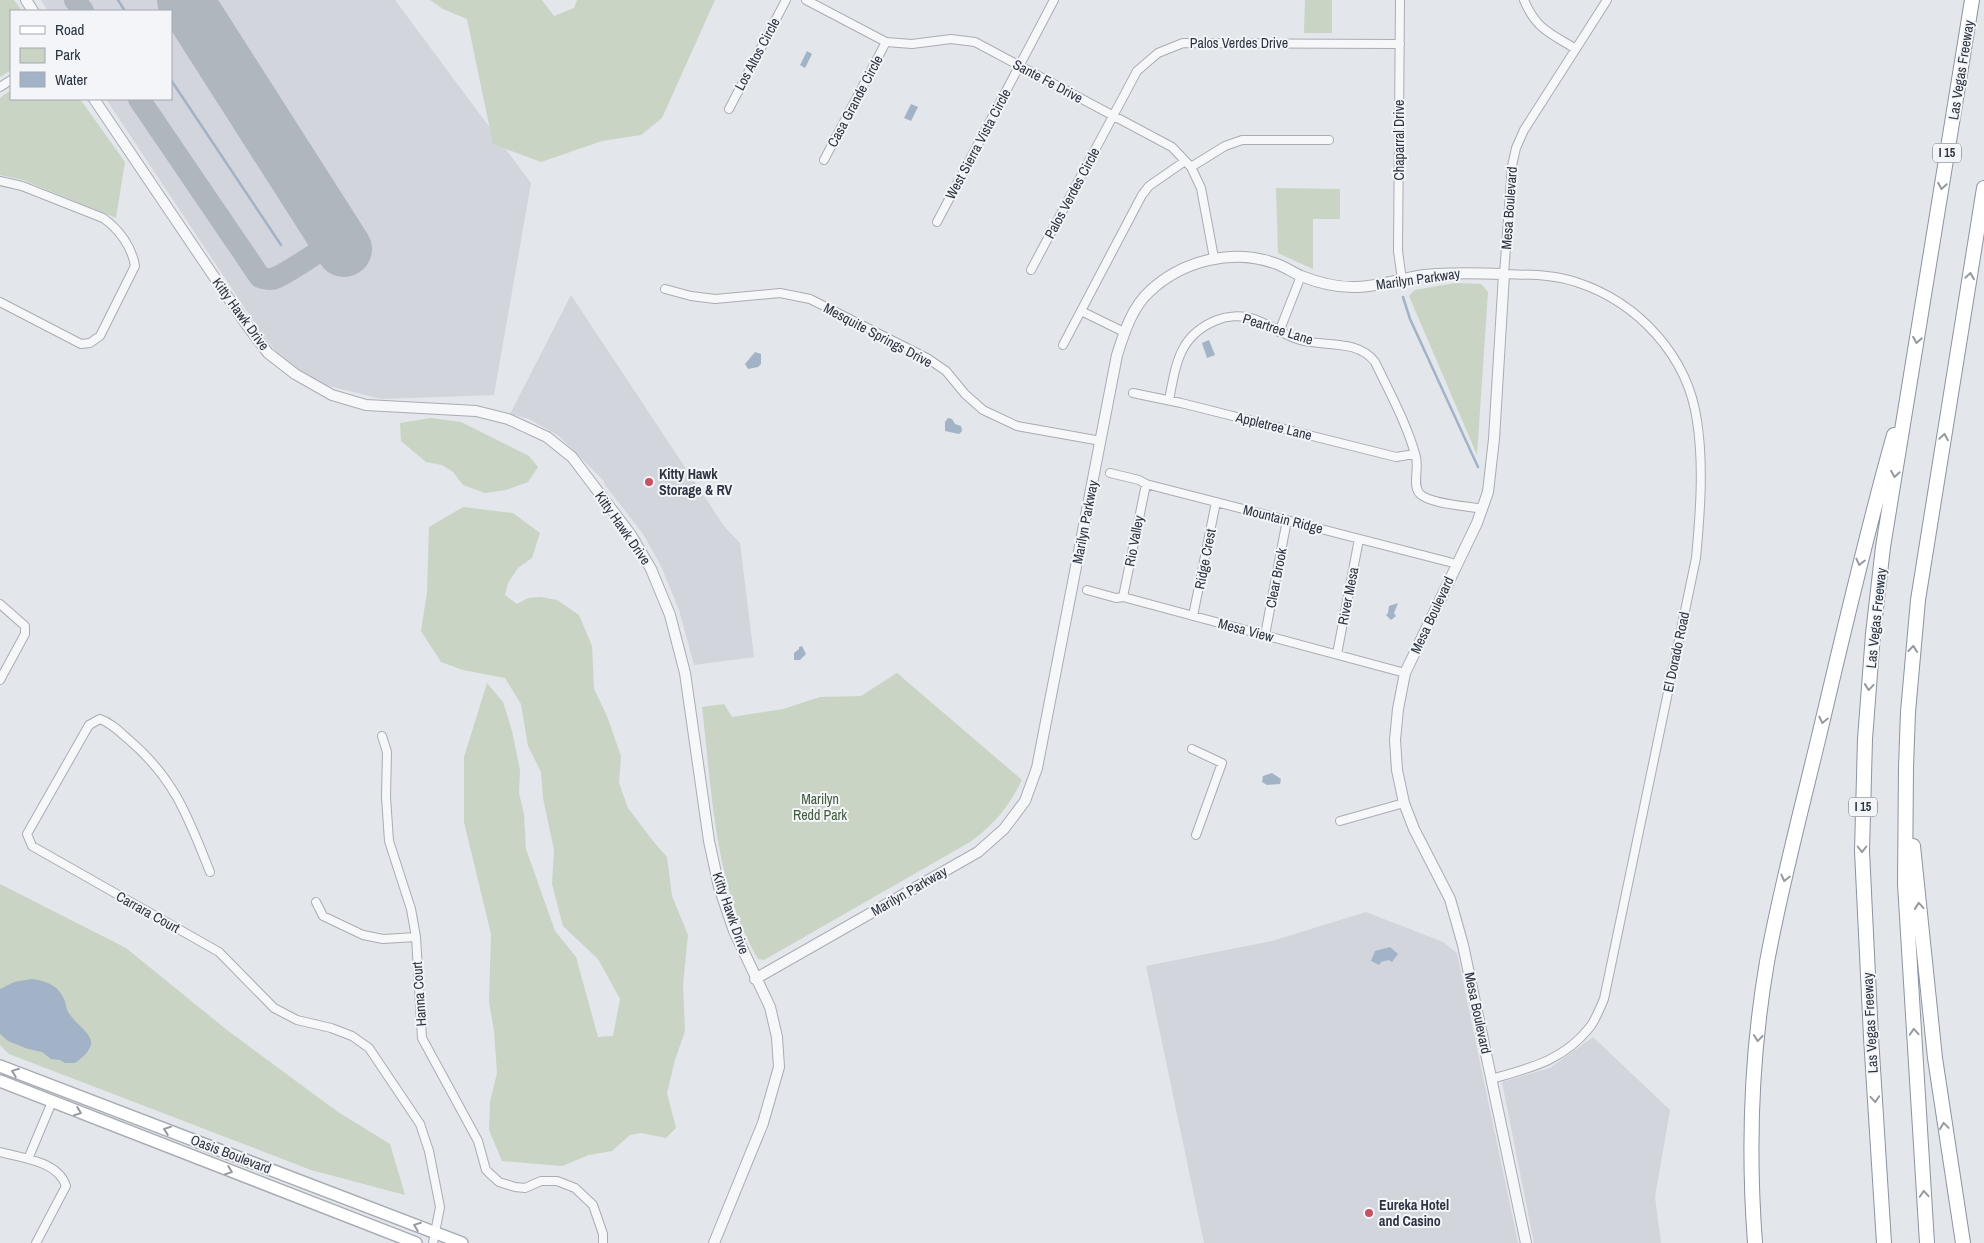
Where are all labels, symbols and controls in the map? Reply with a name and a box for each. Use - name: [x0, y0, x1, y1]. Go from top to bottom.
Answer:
- legend: [10, 10, 172, 100]
- street label: Los Altos Circle: [730, 15, 784, 93]
- text: Road: [55, 19, 84, 40]
- street label: Las Vegas Freeway: [1944, 19, 1978, 121]
- street label: Palos Verdes Drive: [1190, 34, 1288, 52]
- text: Park: [55, 44, 81, 65]
- street label: Casa Grande Circle: [823, 52, 887, 150]
- street label: Sante Fe Drive: [1010, 55, 1086, 107]
- text: Water: [55, 69, 87, 90]
- street label: West Sierra Vista Circle: [941, 86, 1015, 202]
- street label: Chaparral Drive: [1390, 99, 1408, 181]
- street label: Palos Verdes Circle: [1040, 144, 1104, 242]
- road number: I 15: [1933, 144, 1961, 162]
- street label: Mesa Boulevard: [1497, 166, 1521, 250]
- one-way arrow: [1937, 183, 1948, 191]
- street label: Marilyn Parkway: [1375, 264, 1462, 294]
- one-way arrow: [1964, 272, 1974, 280]
- street label: Kitty Hawk Drive: [209, 274, 273, 354]
- street label: Mesquite Springs Drive: [821, 299, 935, 371]
- street label: Peartree Lane: [1241, 309, 1315, 349]
- one-way arrow: [1912, 336, 1922, 345]
- street label: Appletree Lane: [1233, 408, 1314, 444]
- one-way arrow: [1938, 432, 1948, 441]
- place label: Kitty Hawk Storage & RV: [659, 465, 733, 499]
- one-way arrow: [1891, 469, 1901, 478]
- marker: Kitty Hawk Storage & RV: [643, 476, 655, 488]
- street label: Marilyn Parkway: [1068, 478, 1102, 565]
- street label: Kitty Hawk Drive: [591, 488, 655, 568]
- street label: Mountain Ridge: [1241, 500, 1325, 538]
- street label: Rio Valley: [1120, 514, 1148, 568]
- street label: Ridge Crest: [1190, 527, 1220, 591]
- street label: Clear Brook: [1261, 546, 1291, 609]
- one-way arrow: [1855, 557, 1866, 566]
- street label: River Mesa: [1334, 565, 1363, 627]
- street label: Las Vegas Freeway: [1862, 567, 1890, 669]
- street label: Mesa Boulevard: [1406, 574, 1458, 656]
- street label: El Dorado Road: [1659, 610, 1693, 694]
- street label: Mesa View: [1216, 614, 1276, 646]
- one-way arrow: [1907, 645, 1918, 653]
- one-way arrow: [1864, 683, 1875, 691]
- one-way arrow: [1818, 716, 1829, 725]
- park label: Marilyn Redd Park: [793, 790, 847, 824]
- road number: I 15: [1849, 798, 1877, 816]
- one-way arrow: [1857, 846, 1867, 854]
- street label: Marilyn Parkway: [868, 862, 950, 920]
- street label: Kitty Hawk Drive: [709, 870, 753, 956]
- one-way arrow: [1780, 874, 1791, 883]
- street label: Carrara Court: [113, 887, 183, 937]
- one-way arrow: [1914, 902, 1925, 910]
- street label: Hanna Court: [408, 961, 430, 1027]
- street label: Mesa Boulevard: [1461, 971, 1495, 1055]
- street label: Las Vegas Freeway: [1858, 972, 1882, 1074]
- one-way arrow: [1908, 1028, 1919, 1036]
- one-way arrow: [1753, 1034, 1764, 1042]
- one-way arrow: [11, 1068, 20, 1078]
- one-way arrow: [1869, 1095, 1880, 1103]
- one-way arrow: [73, 1106, 82, 1116]
- one-way arrow: [1939, 1121, 1950, 1129]
- one-way arrow: [163, 1126, 172, 1136]
- street label: Oasis Boulevard: [188, 1130, 274, 1178]
- one-way arrow: [225, 1165, 233, 1175]
- one-way arrow: [1919, 1190, 1930, 1198]
- place label: Eureka Hotel and Casino: [1379, 1196, 1449, 1230]
- marker: Eureka Hotel and Casino: [1363, 1207, 1375, 1219]
- one-way arrow: [413, 1222, 421, 1232]

